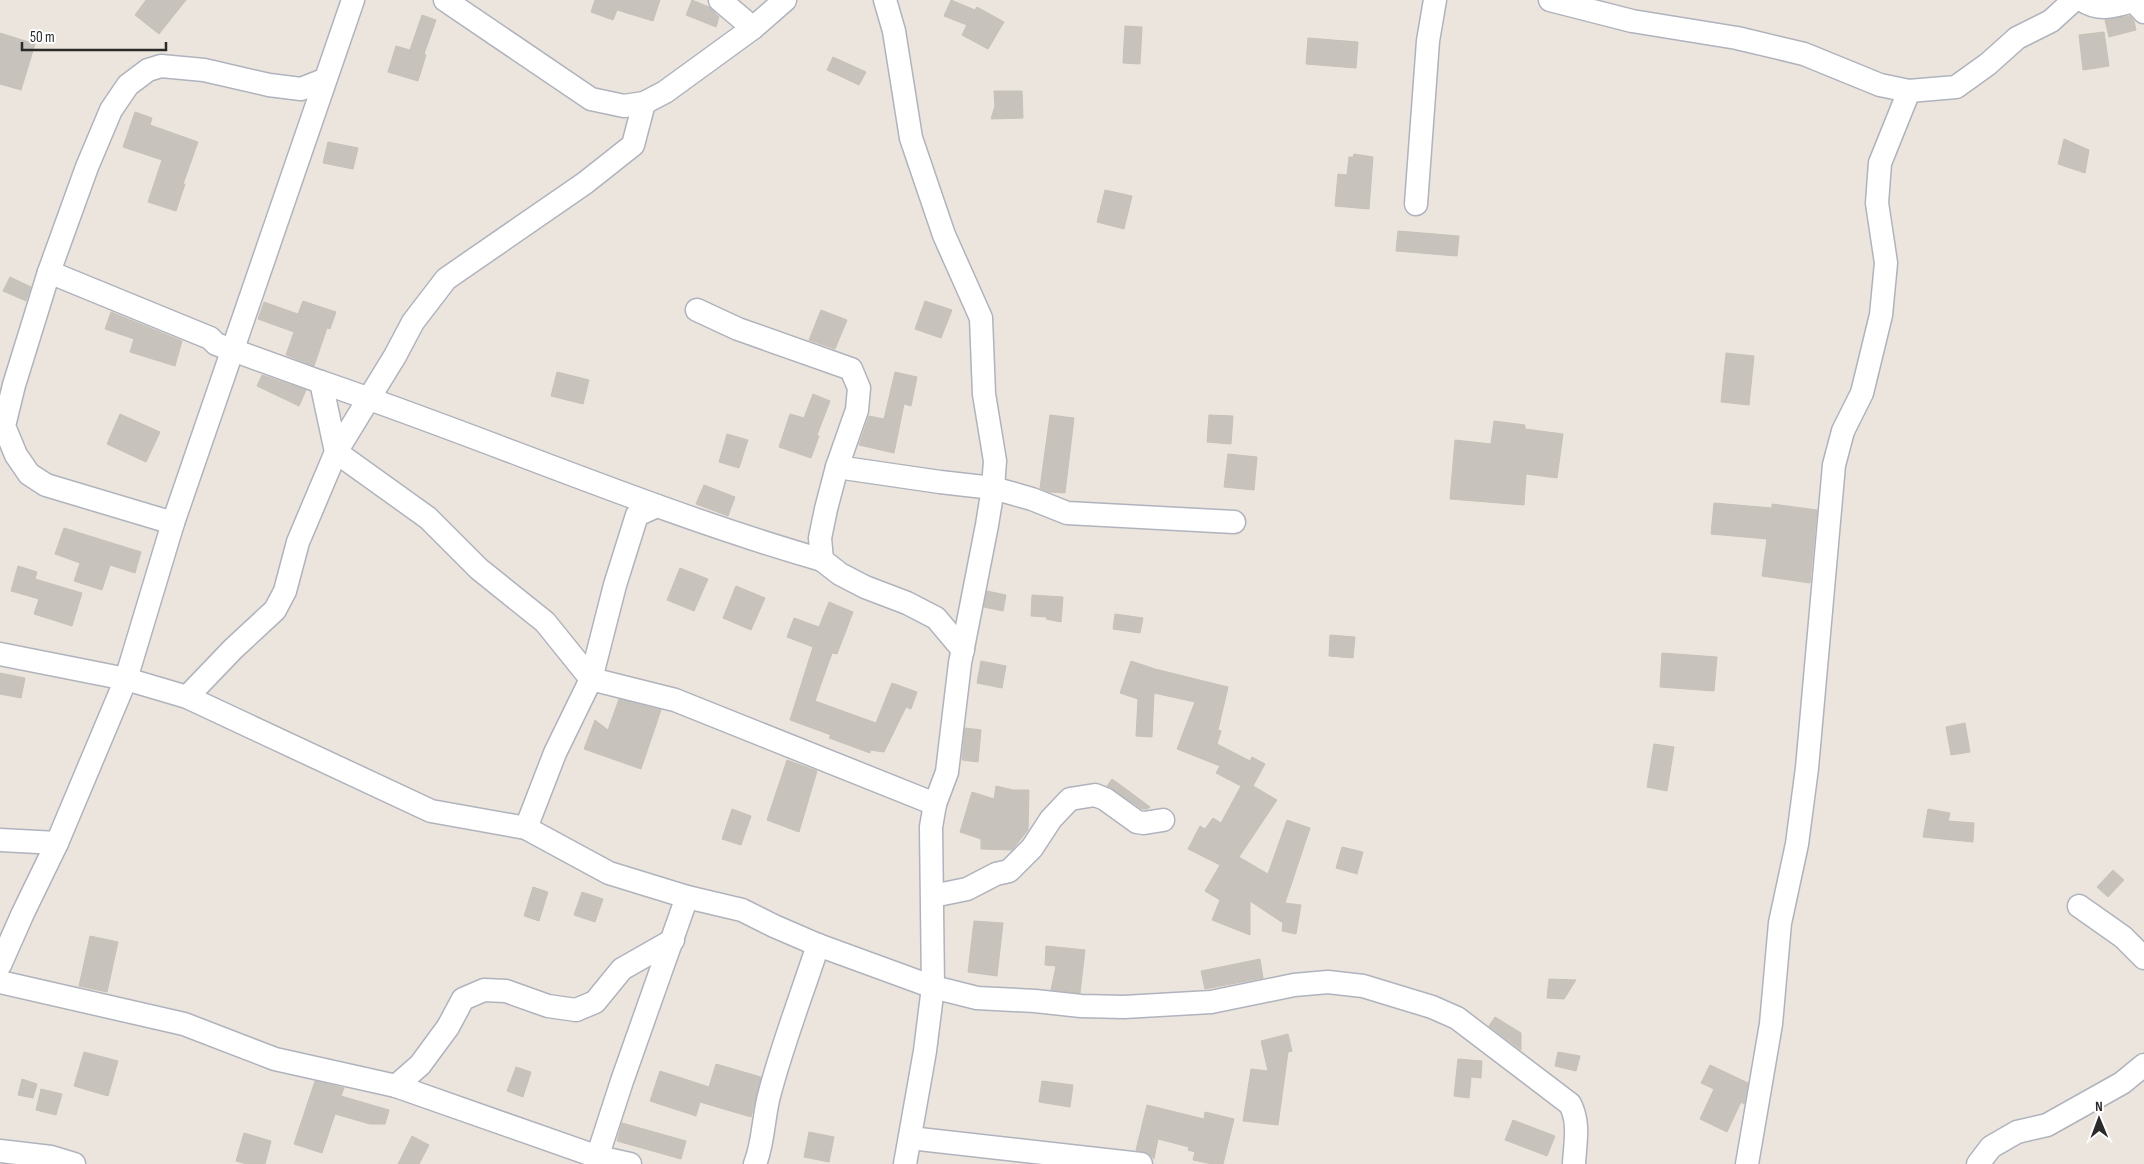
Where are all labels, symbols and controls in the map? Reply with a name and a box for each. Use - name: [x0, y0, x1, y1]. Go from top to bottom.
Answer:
- scale bar: [22, 20, 166, 52]
- text: 50 m: [30, 28, 55, 47]
- north arrow: [2074, 1094, 2124, 1144]
- text: N: [2095, 1098, 2103, 1115]

